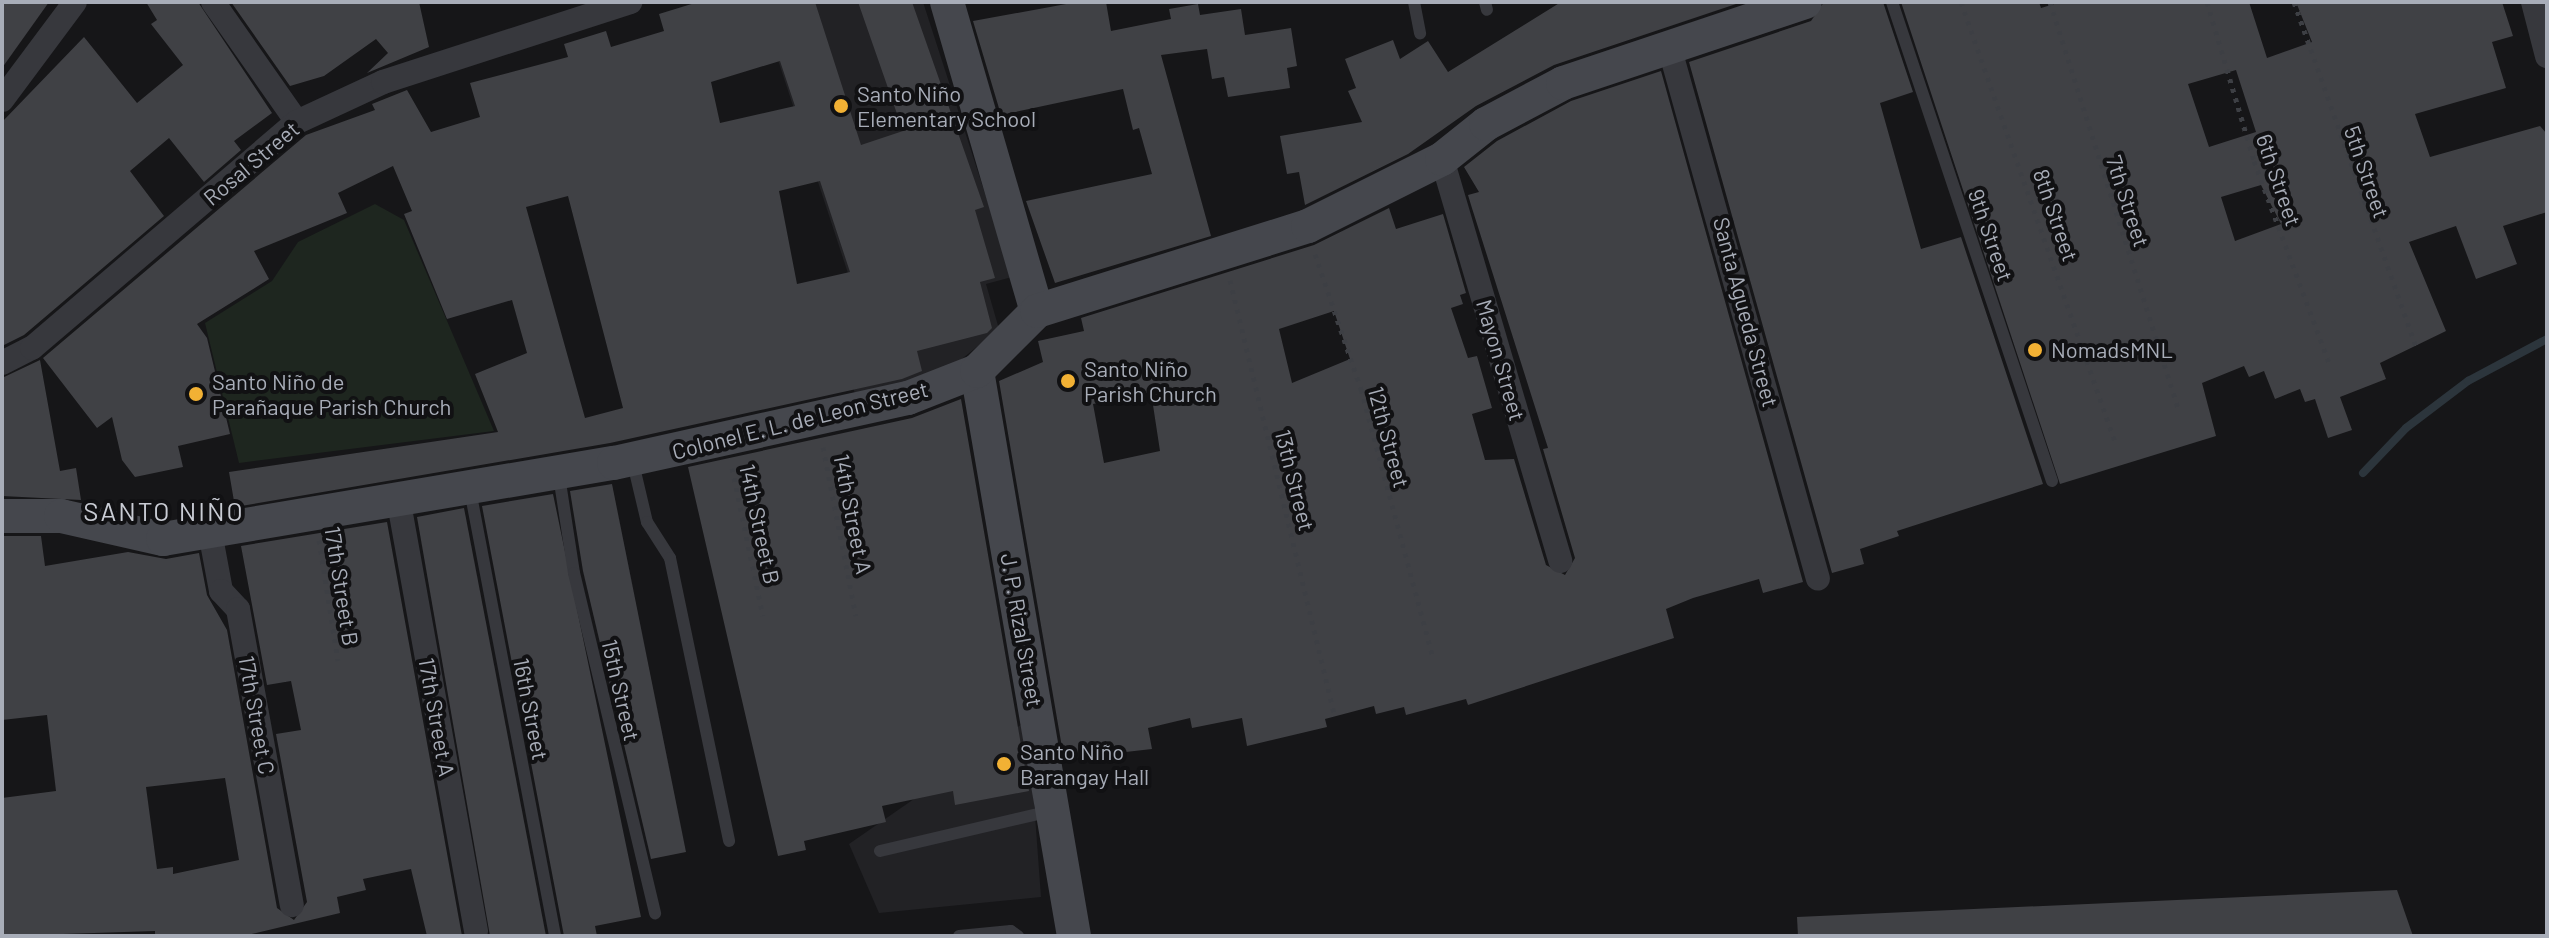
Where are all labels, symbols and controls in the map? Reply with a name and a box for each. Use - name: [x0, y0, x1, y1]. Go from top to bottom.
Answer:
- place label: Santo Niño Elementary School: [857, 80, 1036, 132]
- marker: Santo Niño Elementary School: [832, 97, 850, 115]
- street label: Rosal Street: [198, 115, 304, 211]
- street label: 5th Street: [2339, 122, 2395, 222]
- street label: 6th Street: [2251, 130, 2307, 230]
- street label: 7th Street: [2101, 152, 2155, 250]
- street label: 8th Street: [2028, 165, 2084, 265]
- street label: 9th Street: [1963, 185, 2019, 285]
- street label: Santa Agueda Street: [1708, 214, 1784, 410]
- street label: Mayon Street: [1471, 296, 1531, 424]
- place label: NomadsMNL: [2051, 337, 2173, 363]
- marker: NomadsMNL: [2026, 341, 2044, 359]
- place label: Santo Niño Parish Church: [1084, 355, 1217, 406]
- place label: Santo Niño de Parañaque Parish Church: [212, 368, 451, 420]
- marker: Santo Niño Parish Church: [1059, 372, 1077, 390]
- street label: Colonel E. L. de Leon Street: [669, 375, 931, 465]
- street label: 12th Street: [1363, 383, 1415, 491]
- marker: Santo Niño de Parañaque Parish Church: [187, 385, 205, 403]
- street label: 13th Street: [1270, 427, 1320, 533]
- street label: 14th Street A: [828, 452, 878, 576]
- street label: 14th Street B: [734, 461, 786, 587]
- district label: SANTO NIÑO: [83, 495, 245, 527]
- street label: 17th Street B: [320, 524, 364, 648]
- street label: J. P. Rizal Street: [996, 551, 1048, 709]
- street label: 15th Street: [597, 637, 645, 743]
- street label: 17th Street C: [234, 654, 280, 776]
- street label: 17th Street A: [414, 656, 460, 778]
- street label: 16th Street: [508, 656, 554, 762]
- place label: Santo Niño Barangay Hall: [1020, 738, 1149, 790]
- marker: Santo Niño Barangay Hall: [995, 755, 1013, 773]

